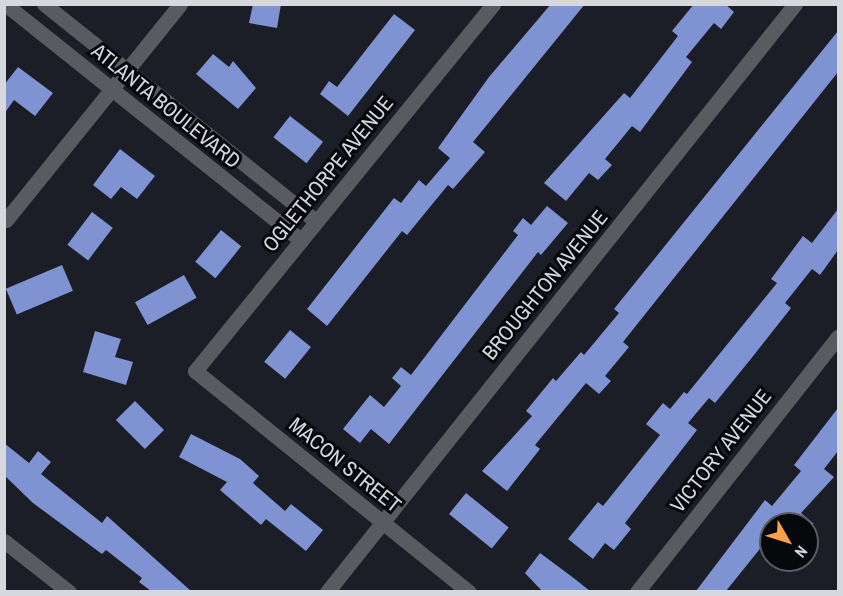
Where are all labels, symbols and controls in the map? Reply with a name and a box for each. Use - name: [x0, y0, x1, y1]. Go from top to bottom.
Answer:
- street label: ATLANTA BOULEVARD: [86, 38, 246, 174]
- street label: OGLETHORPE AVENUE: [257, 91, 399, 257]
- street label: BROUGHTON AVENUE: [477, 205, 613, 365]
- street label: VICTORY AVENUE: [665, 384, 777, 518]
- street label: MACON STREET: [284, 412, 406, 518]
- north arrow: [759, 512, 819, 572]
- text: N: [790, 541, 813, 563]

